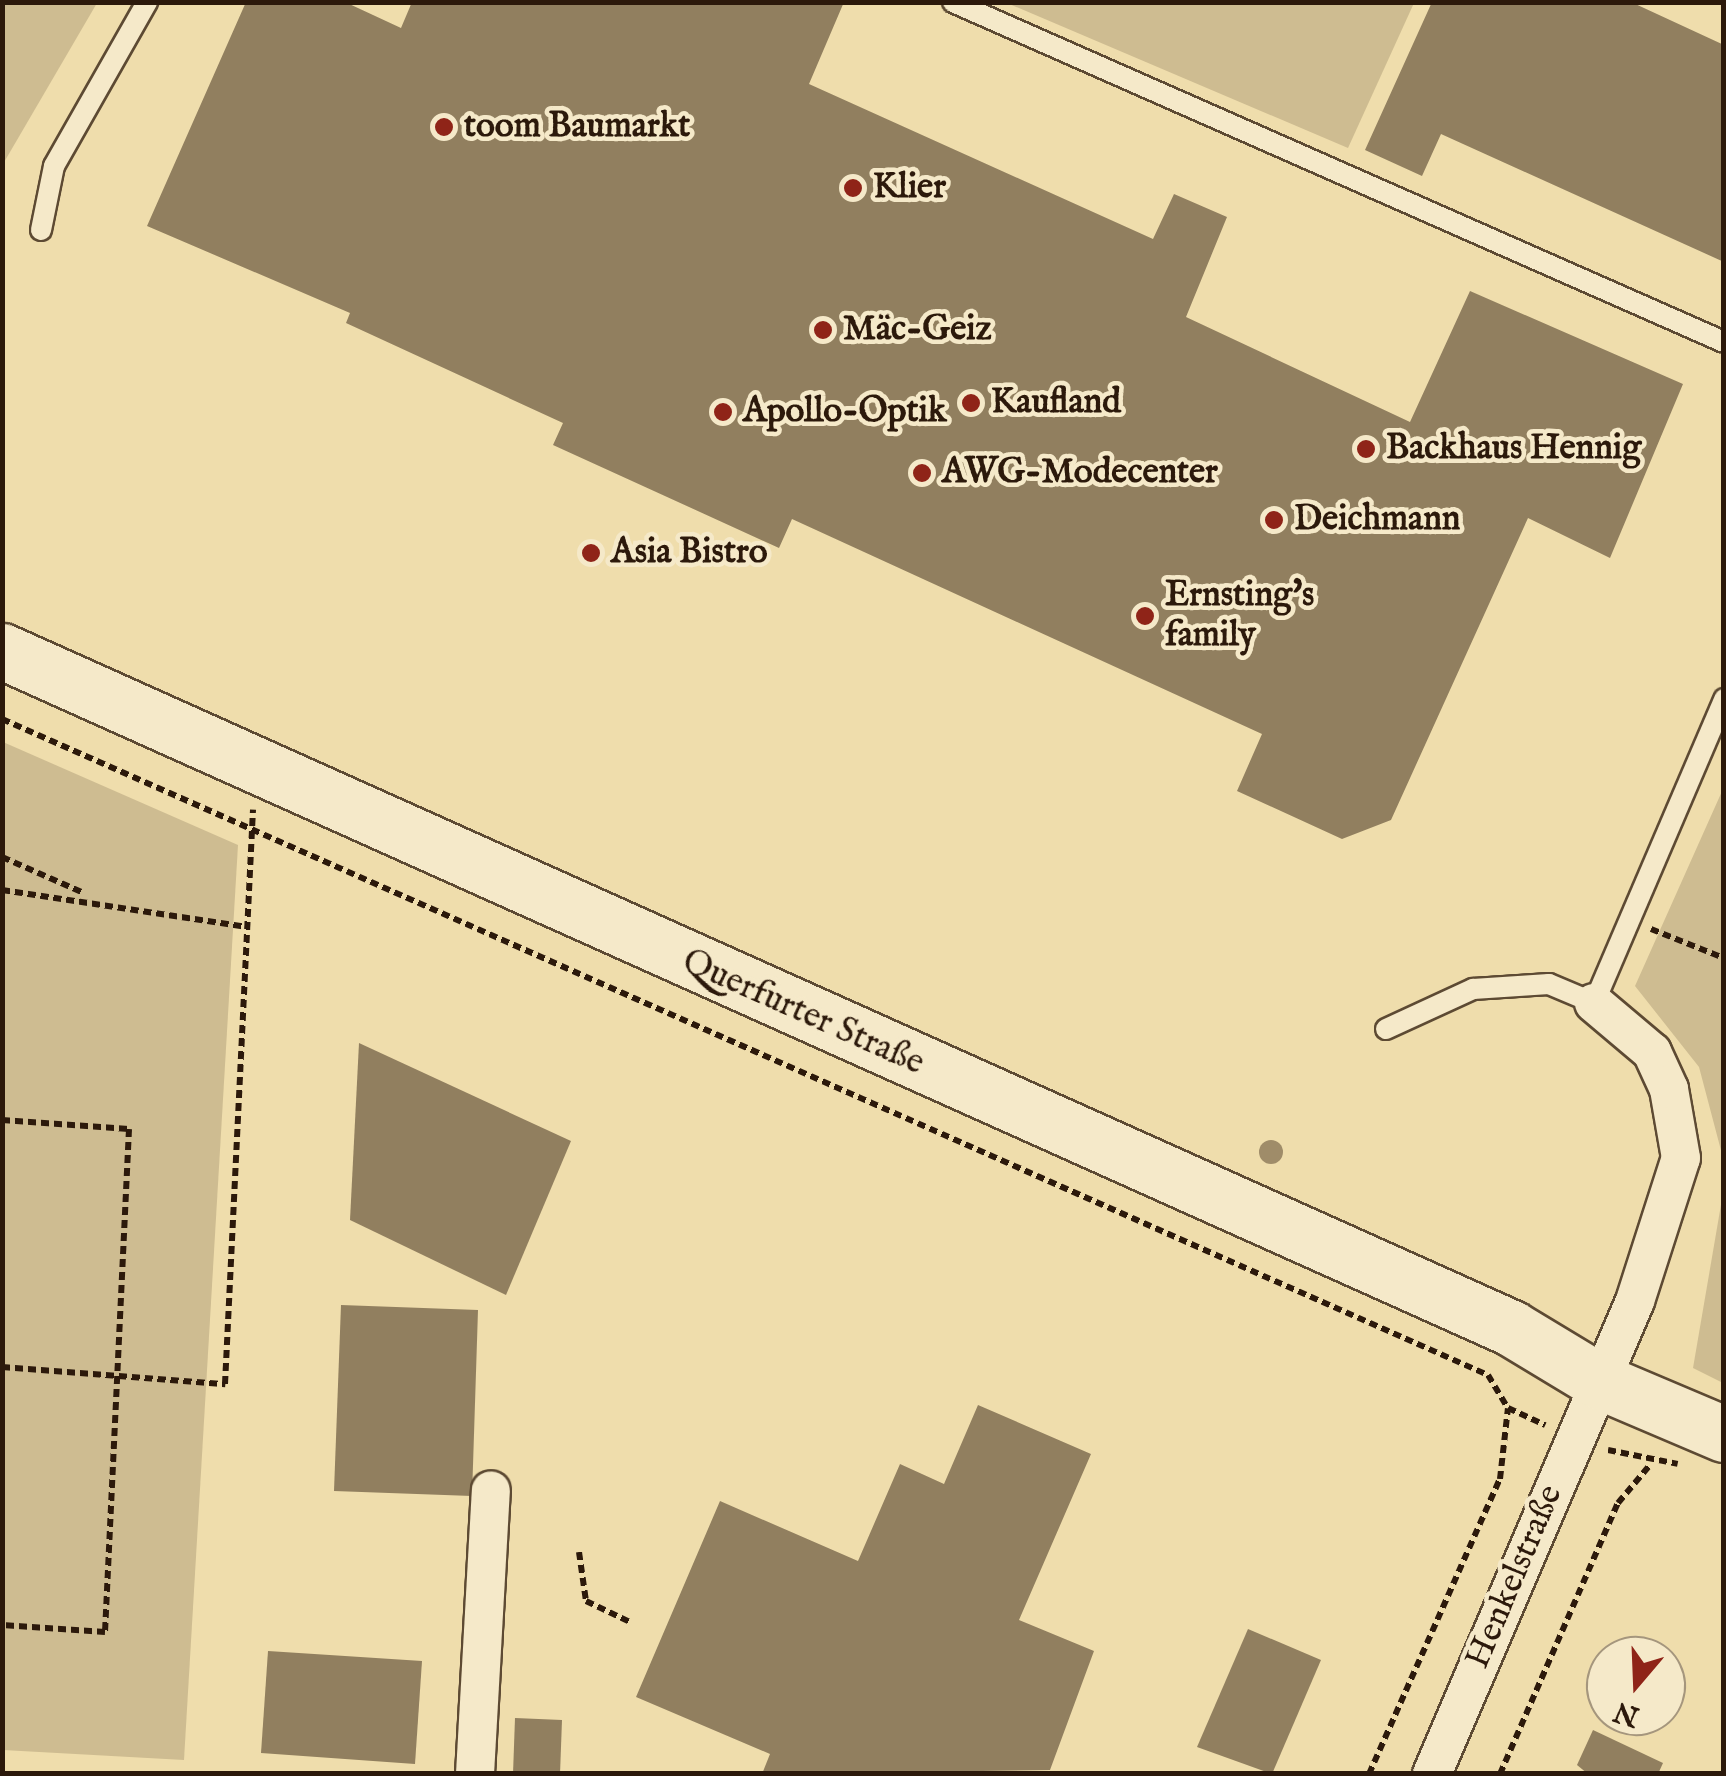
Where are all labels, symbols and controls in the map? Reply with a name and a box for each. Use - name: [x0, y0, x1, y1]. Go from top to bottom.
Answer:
- place label: toom Baumarkt: [464, 106, 690, 148]
- marker: toom Baumarkt: [433, 116, 455, 138]
- place label: Klier: [873, 167, 946, 209]
- marker: Klier: [842, 177, 864, 199]
- place label: Mäc-Geiz: [843, 309, 992, 351]
- marker: Mäc-Geiz: [812, 319, 834, 341]
- place label: Kaufland: [991, 382, 1121, 424]
- place label: Apollo-Optik: [743, 391, 947, 433]
- marker: Kaufland: [960, 392, 982, 414]
- marker: Apollo-Optik: [712, 401, 734, 423]
- place label: Backhaus Hennig: [1386, 428, 1641, 470]
- marker: Backhaus Hennig: [1355, 438, 1377, 460]
- place label: AWG-Modecenter: [942, 452, 1218, 494]
- marker: AWG-Modecenter: [911, 462, 933, 484]
- place label: Deichmann: [1294, 499, 1460, 541]
- marker: Deichmann: [1263, 509, 1285, 531]
- place label: Asia Bistro: [611, 532, 768, 574]
- marker: Asia Bistro: [580, 542, 602, 564]
- place label: Ernsting's family: [1165, 575, 1314, 657]
- marker: Ernsting's family: [1134, 605, 1156, 627]
- street label: Querfurter Straße: [676, 941, 930, 1085]
- street label: Henkelstraße: [1458, 1479, 1572, 1675]
- north arrow: [1586, 1636, 1686, 1736]
- text: N: [1610, 1692, 1644, 1733]

